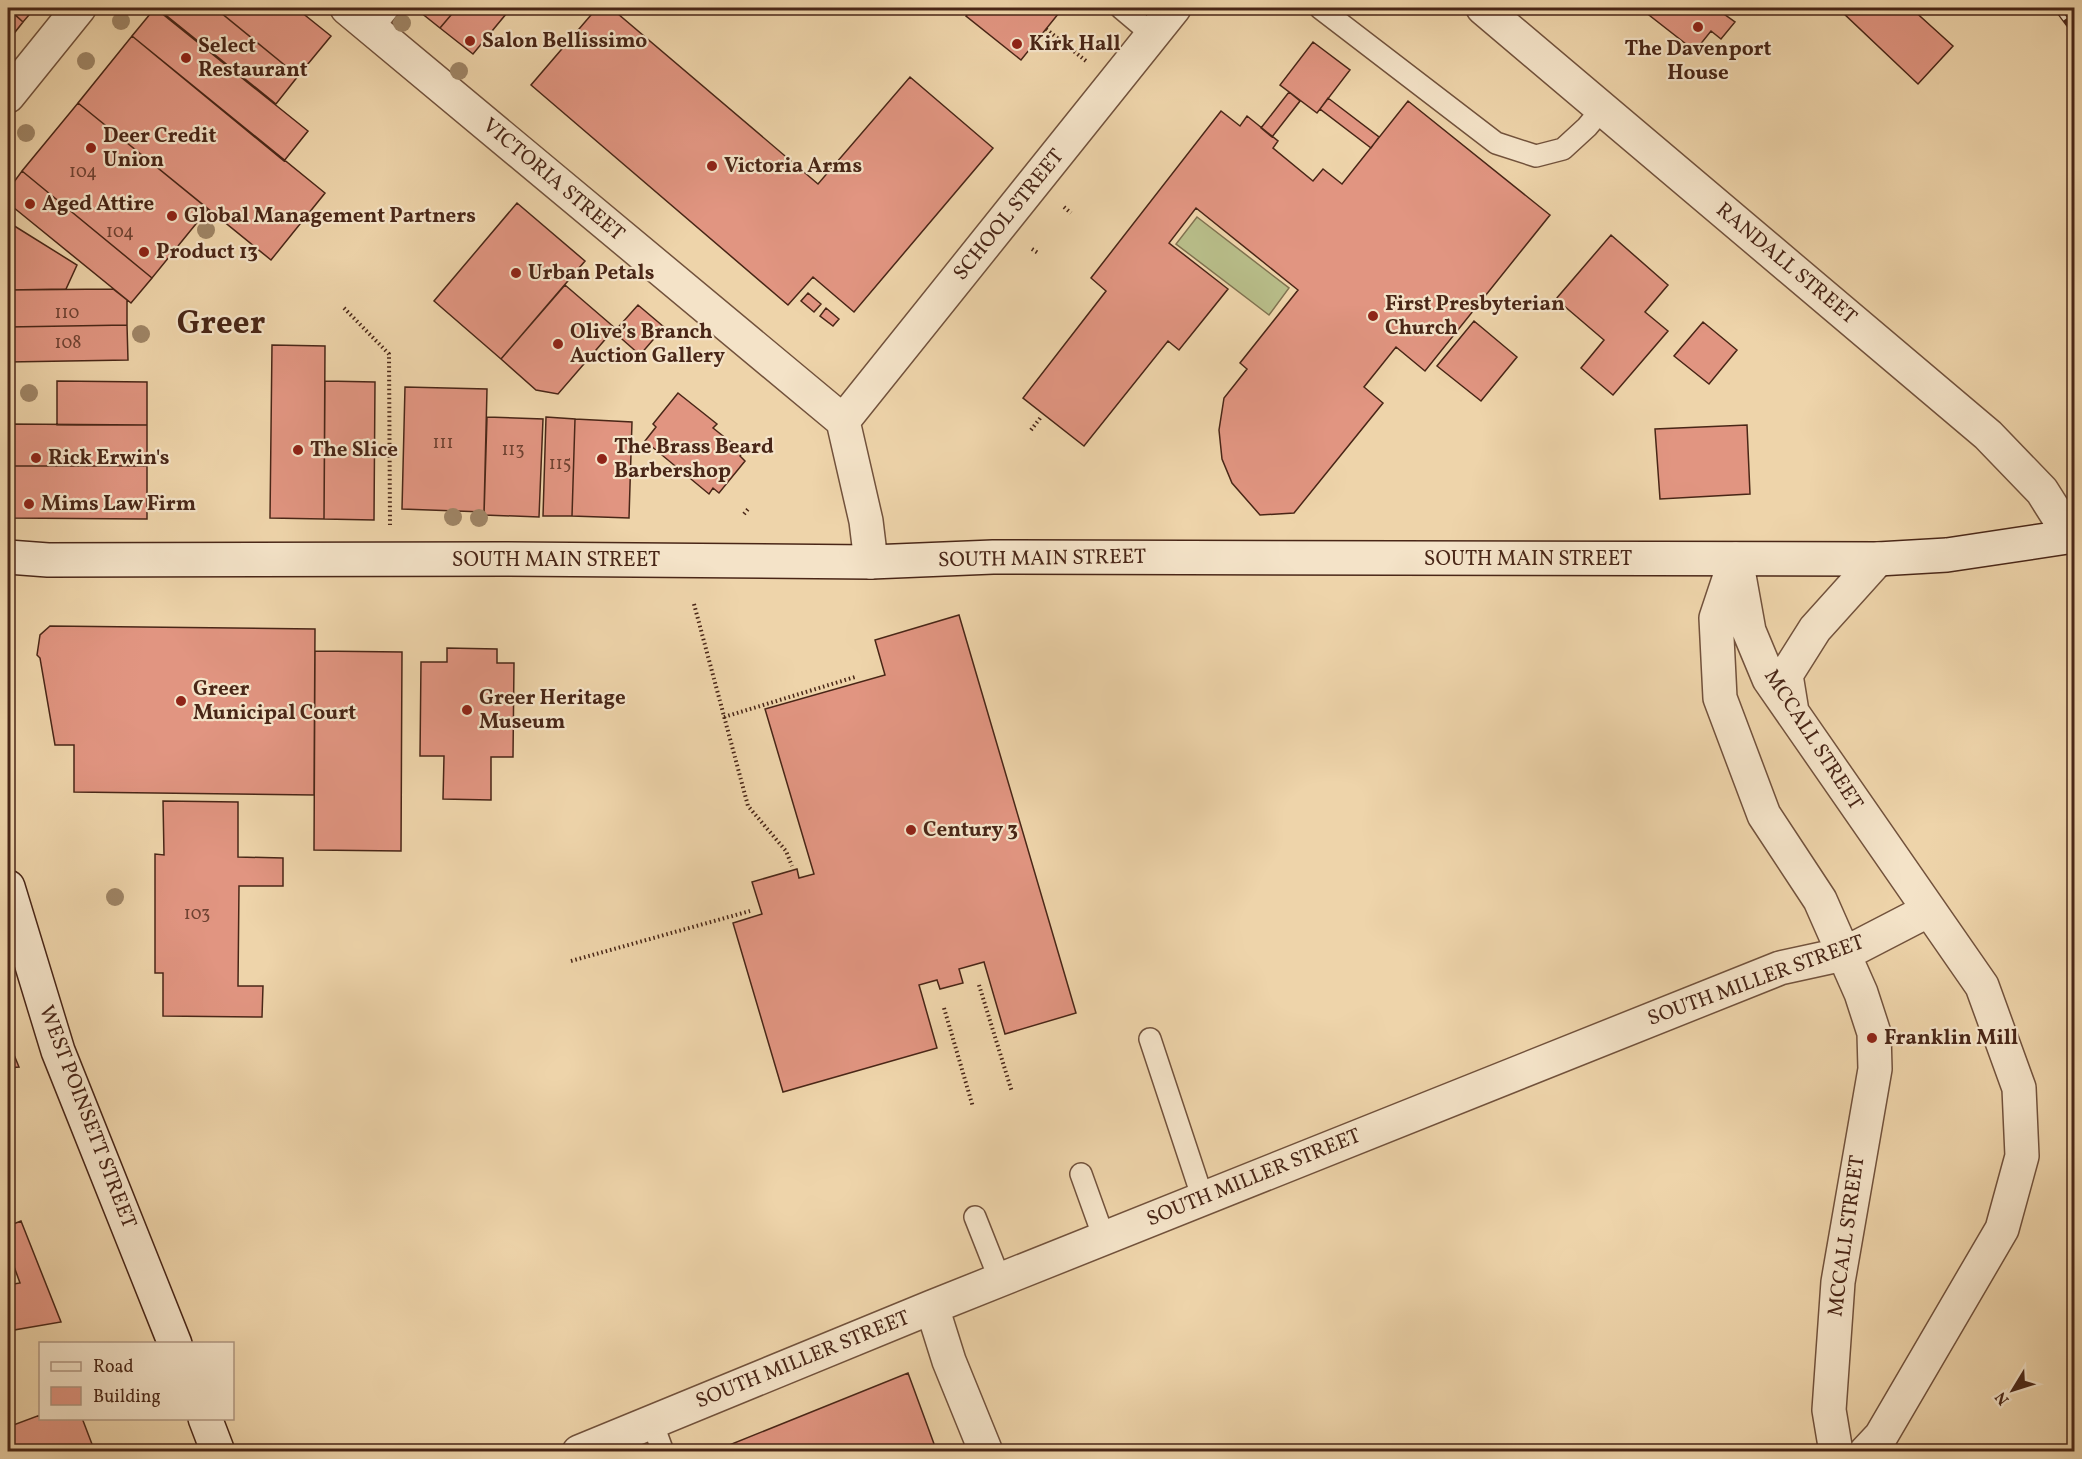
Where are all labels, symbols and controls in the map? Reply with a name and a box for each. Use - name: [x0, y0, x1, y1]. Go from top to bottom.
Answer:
- marker: The Davenport House: [1691, 20, 1705, 34]
- place label: Salon Bellissimo: [482, 27, 647, 56]
- place label: Kirk Hall: [1029, 30, 1121, 59]
- place label: Select Restaurant: [198, 32, 308, 85]
- marker: Salon Bellissimo: [463, 34, 477, 48]
- place label: The Davenport House: [1625, 35, 1772, 88]
- marker: Kirk Hall: [1010, 37, 1024, 51]
- marker: Select Restaurant: [179, 51, 193, 65]
- street label: VICTORIA STREET: [476, 112, 630, 248]
- place label: Deer Credit Union: [103, 122, 216, 175]
- marker: Deer Credit Union: [84, 141, 98, 155]
- street label: SCHOOL STREET: [947, 143, 1071, 287]
- place label: Victoria Arms: [724, 152, 862, 181]
- marker: Victoria Arms: [705, 159, 719, 173]
- house number: 104: [69, 160, 97, 185]
- place label: Aged Attire: [42, 190, 154, 219]
- street label: RANDALL STREET: [1709, 196, 1863, 332]
- marker: Aged Attire: [23, 197, 37, 211]
- place label: Global Management Partners: [184, 202, 476, 231]
- marker: Global Management Partners: [165, 209, 179, 223]
- house number: 104: [106, 220, 134, 245]
- place label: Product 13: [156, 238, 258, 267]
- marker: Product 13: [137, 245, 151, 259]
- place label: Urban Petals: [528, 259, 654, 288]
- marker: Urban Petals: [509, 266, 523, 280]
- place label: First Presbyterian Church: [1385, 290, 1565, 343]
- house number: 110: [55, 301, 80, 326]
- district label: Greer: [177, 302, 266, 348]
- marker: First Presbyterian Church: [1366, 309, 1380, 323]
- place label: Olive’s Branch Auction Gallery: [570, 318, 725, 371]
- house number: 108: [55, 331, 81, 356]
- marker: Olive’s Branch Auction Gallery: [551, 337, 565, 351]
- house number: 111: [433, 431, 453, 456]
- place label: The Brass Beard Barbershop: [614, 433, 774, 486]
- place label: The Slice: [310, 436, 398, 465]
- house number: 113: [501, 438, 525, 463]
- marker: The Slice: [291, 443, 305, 457]
- place label: Rick Erwin's: [48, 444, 170, 473]
- marker: Rick Erwin's: [29, 451, 43, 465]
- house number: 115: [549, 452, 571, 477]
- marker: The Brass Beard Barbershop: [595, 452, 609, 466]
- place label: Mims Law Firm: [41, 490, 196, 519]
- marker: Mims Law Firm: [22, 497, 36, 511]
- street label: SOUTH MAIN STREET: [938, 543, 1146, 575]
- street label: SOUTH MAIN STREET: [1424, 545, 1632, 574]
- street label: SOUTH MAIN STREET: [452, 546, 660, 575]
- street label: MCCALL STREET: [1757, 664, 1869, 816]
- place label: Greer Municipal Court: [193, 675, 356, 728]
- place label: Greer Heritage Museum: [479, 684, 626, 737]
- marker: Greer Municipal Court: [174, 694, 188, 708]
- marker: Greer Heritage Museum: [460, 703, 474, 717]
- place label: Century 3: [923, 816, 1018, 845]
- marker: Century 3: [904, 823, 918, 837]
- house number: 103: [184, 902, 210, 927]
- street label: SOUTH MILLER STREET: [1644, 928, 1868, 1034]
- street label: WEST POINSETT STREET: [31, 1001, 143, 1233]
- place label: Franklin Mill: [1884, 1024, 2018, 1053]
- marker: Franklin Mill: [1865, 1031, 1879, 1045]
- street label: SOUTH MILLER STREET: [1143, 1122, 1365, 1234]
- street label: MCCALL STREET: [1821, 1153, 1873, 1319]
- street label: SOUTH MILLER STREET: [692, 1304, 914, 1416]
- legend: [39, 1342, 234, 1420]
- text: Road: [93, 1355, 134, 1380]
- north arrow: [1983, 1360, 2043, 1420]
- text: Building: [93, 1385, 161, 1410]
- text: N: [1990, 1386, 2015, 1409]

